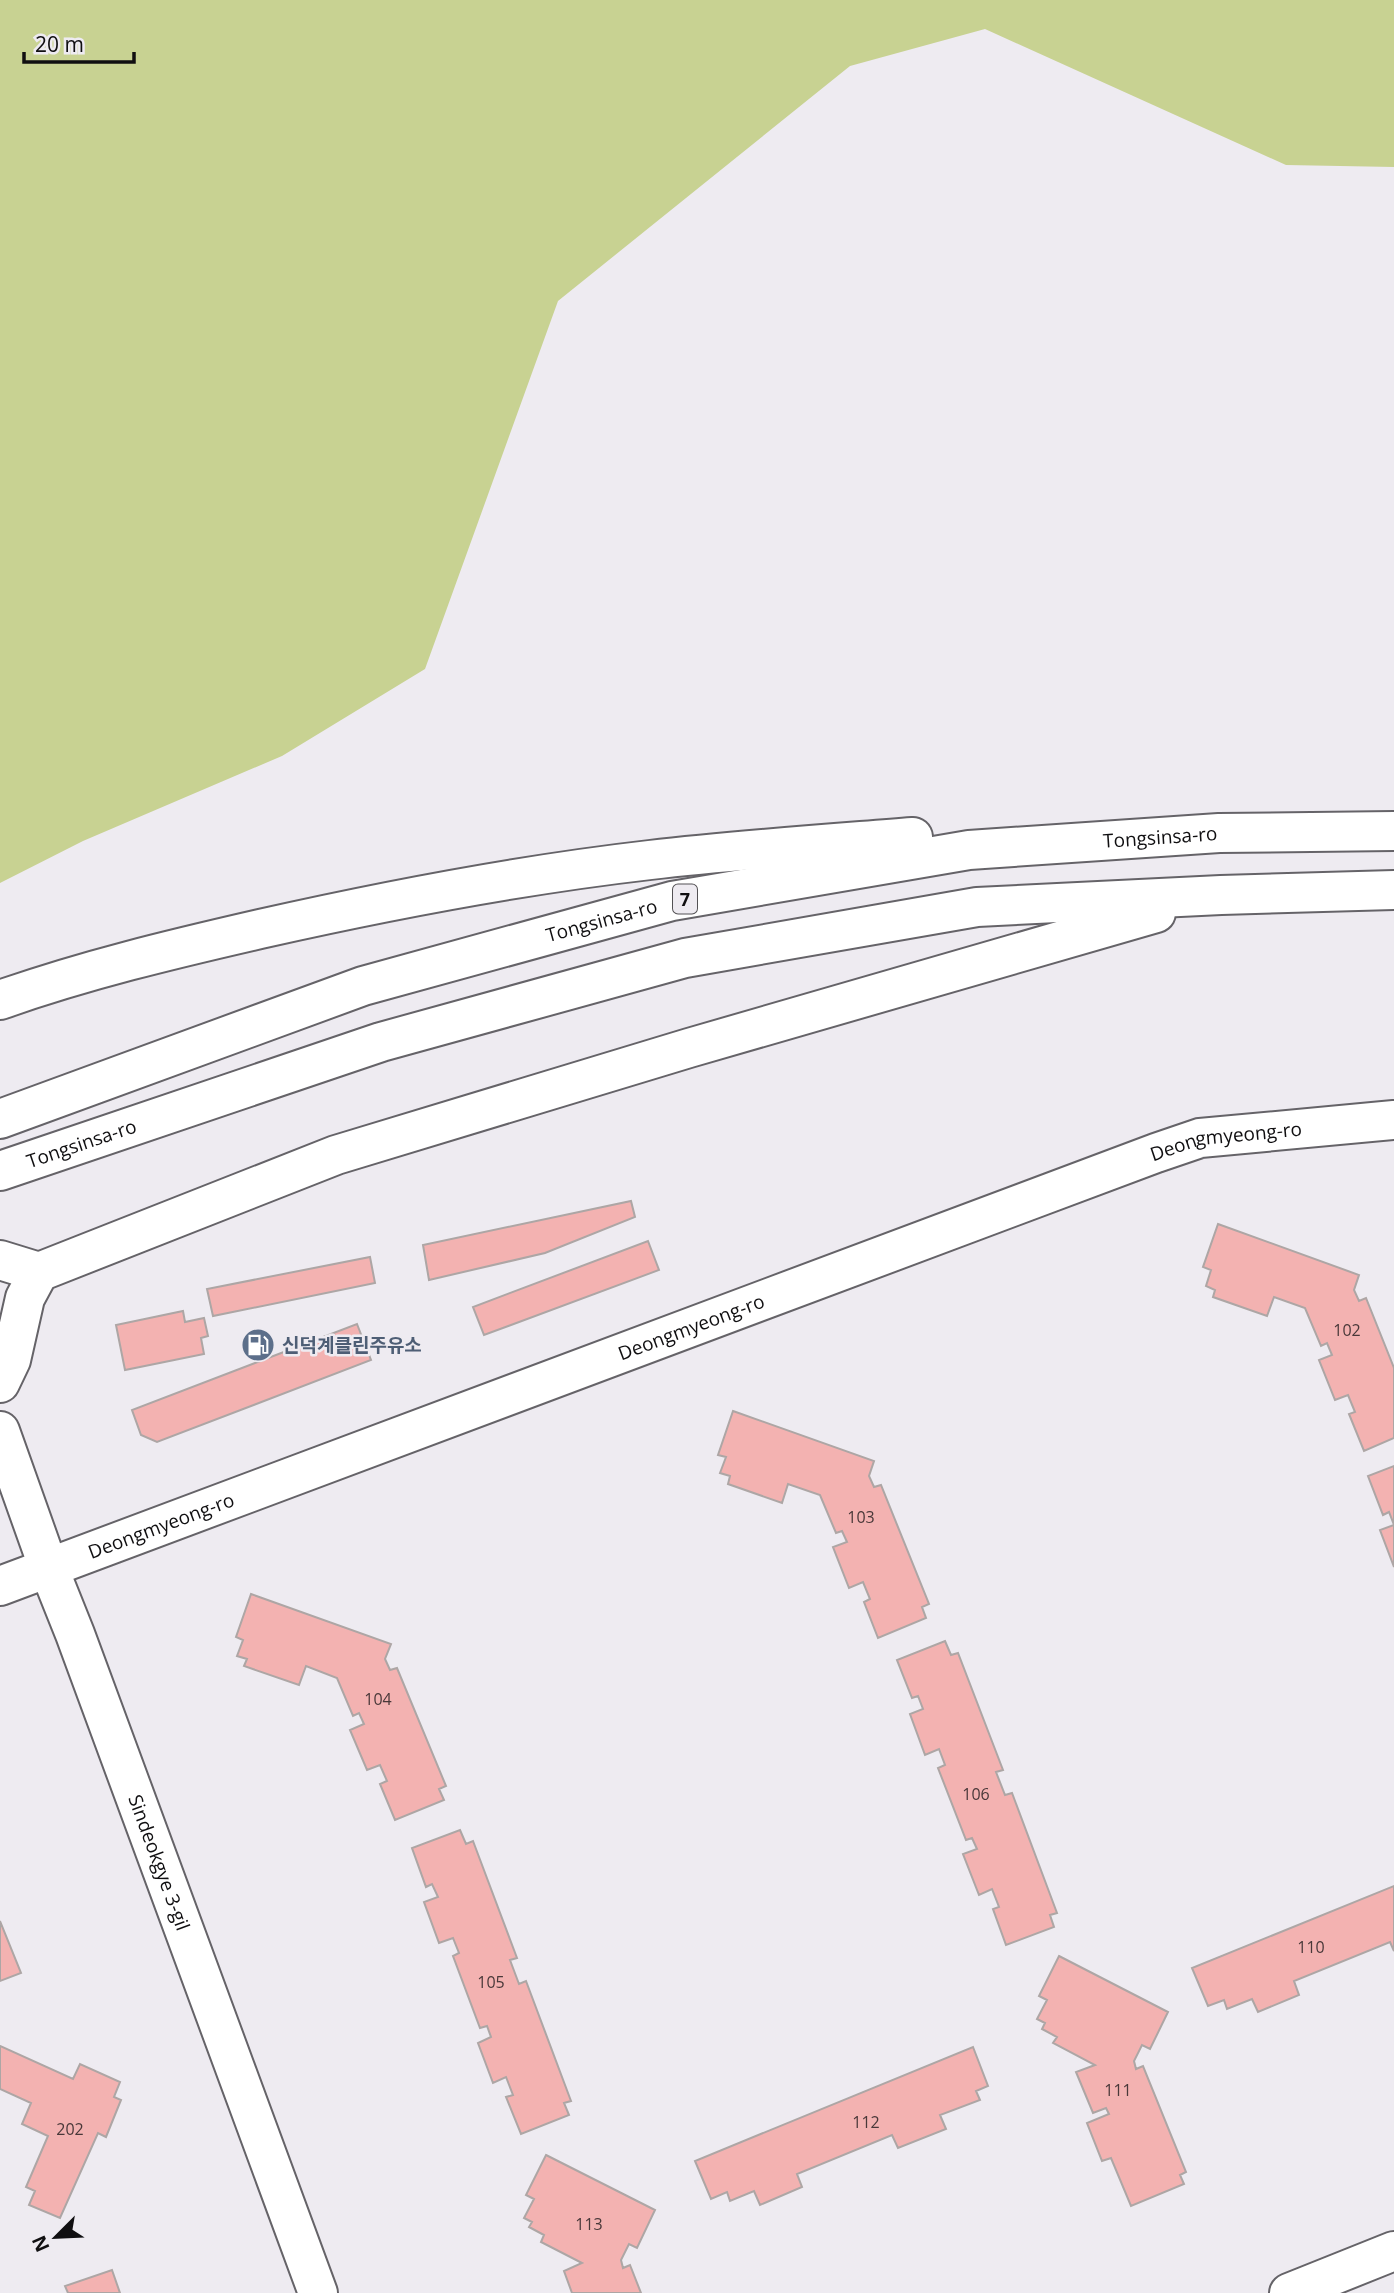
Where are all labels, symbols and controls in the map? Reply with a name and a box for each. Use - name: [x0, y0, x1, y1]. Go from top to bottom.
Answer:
- scale bar: [24, 21, 135, 65]
- text: 20 m: [35, 30, 84, 58]
- street label: Tongsinsa-ro: [1102, 820, 1218, 854]
- road number: 7: [673, 884, 697, 914]
- street label: Tongsinsa-ro: [543, 893, 660, 948]
- street label: Tongsinsa-ro: [23, 1113, 140, 1174]
- street label: Deongmyeong-ro: [1146, 1116, 1303, 1167]
- street label: Deongmyeong-ro: [614, 1288, 768, 1366]
- house number: 102: [1333, 1319, 1361, 1341]
- fuel station icon: 신덕계클린주유소: [239, 1326, 277, 1364]
- place label: 신덕계클린주유소: [282, 1332, 422, 1358]
- street label: Deongmyeong-ro: [84, 1486, 238, 1565]
- house number: 103: [847, 1506, 875, 1528]
- house number: 104: [364, 1688, 392, 1710]
- house number: 106: [962, 1783, 990, 1805]
- street label: Sindeokgye 3-gil: [122, 1791, 196, 1934]
- house number: 110: [1297, 1936, 1325, 1958]
- house number: 105: [477, 1971, 505, 1993]
- house number: 111: [1104, 2079, 1132, 2101]
- house number: 112: [852, 2111, 880, 2133]
- house number: 202: [56, 2118, 84, 2140]
- north arrow: [21, 2202, 91, 2272]
- house number: 113: [575, 2213, 603, 2235]
- text: N: [25, 2232, 55, 2256]

